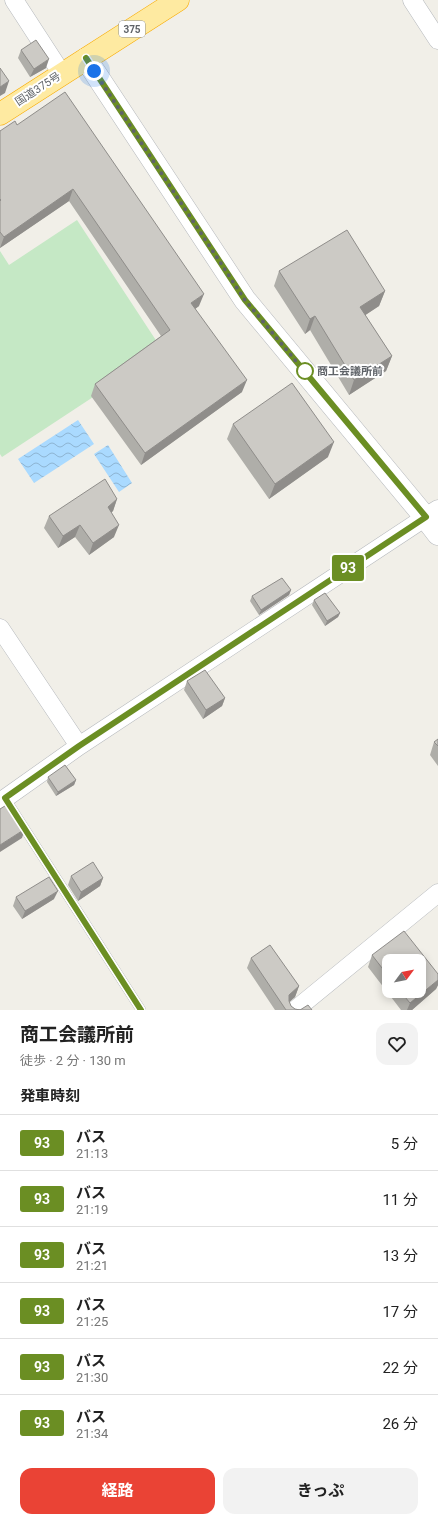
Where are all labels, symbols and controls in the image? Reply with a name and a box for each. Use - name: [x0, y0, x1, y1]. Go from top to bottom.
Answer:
- road number: 375: [119, 21, 145, 37]
- your location: [84, 61, 104, 81]
- street label: 国道375号: [13, 70, 63, 108]
- marker: 商工会議所前: [296, 362, 314, 380]
- place label: 商工会議所前: [317, 365, 383, 378]
- line badge: 93: [330, 555, 366, 581]
- text: 93: [340, 560, 356, 576]
- north arrow: [382, 954, 426, 998]
- map controls: [382, 954, 426, 998]
- text: 商工会議所前: [20, 1023, 134, 1046]
- button: heart: [376, 1023, 418, 1065]
- text: 徒歩 · 2 分 · 130 m: [20, 1053, 126, 1068]
- text: 発車時刻: [20, 1087, 80, 1105]
- text: バス: [76, 1128, 106, 1146]
- text: 93: [34, 1135, 50, 1151]
- text: 5 分: [391, 1135, 418, 1153]
- text: 21:13: [76, 1146, 108, 1161]
- text: バス: [76, 1184, 106, 1202]
- text: 93: [34, 1191, 50, 1207]
- text: 11 分: [382, 1191, 418, 1209]
- text: 21:19: [76, 1202, 108, 1217]
- text: バス: [76, 1240, 106, 1258]
- text: 93: [34, 1247, 50, 1263]
- text: 13 分: [382, 1247, 418, 1265]
- text: 21:21: [76, 1258, 108, 1273]
- text: バス: [76, 1296, 106, 1314]
- text: 93: [34, 1303, 50, 1319]
- text: 17 分: [382, 1303, 418, 1321]
- text: 21:25: [76, 1314, 108, 1329]
- text: バス: [76, 1352, 106, 1370]
- text: 93: [34, 1359, 50, 1375]
- text: 22 分: [382, 1359, 418, 1377]
- text: 21:30: [76, 1370, 108, 1385]
- text: バス: [76, 1408, 106, 1426]
- text: 93: [34, 1415, 50, 1431]
- text: 26 分: [382, 1415, 418, 1433]
- text: 21:34: [76, 1426, 108, 1441]
- button: 経路: [20, 1468, 215, 1514]
- button: きっぷ: [223, 1468, 418, 1514]

